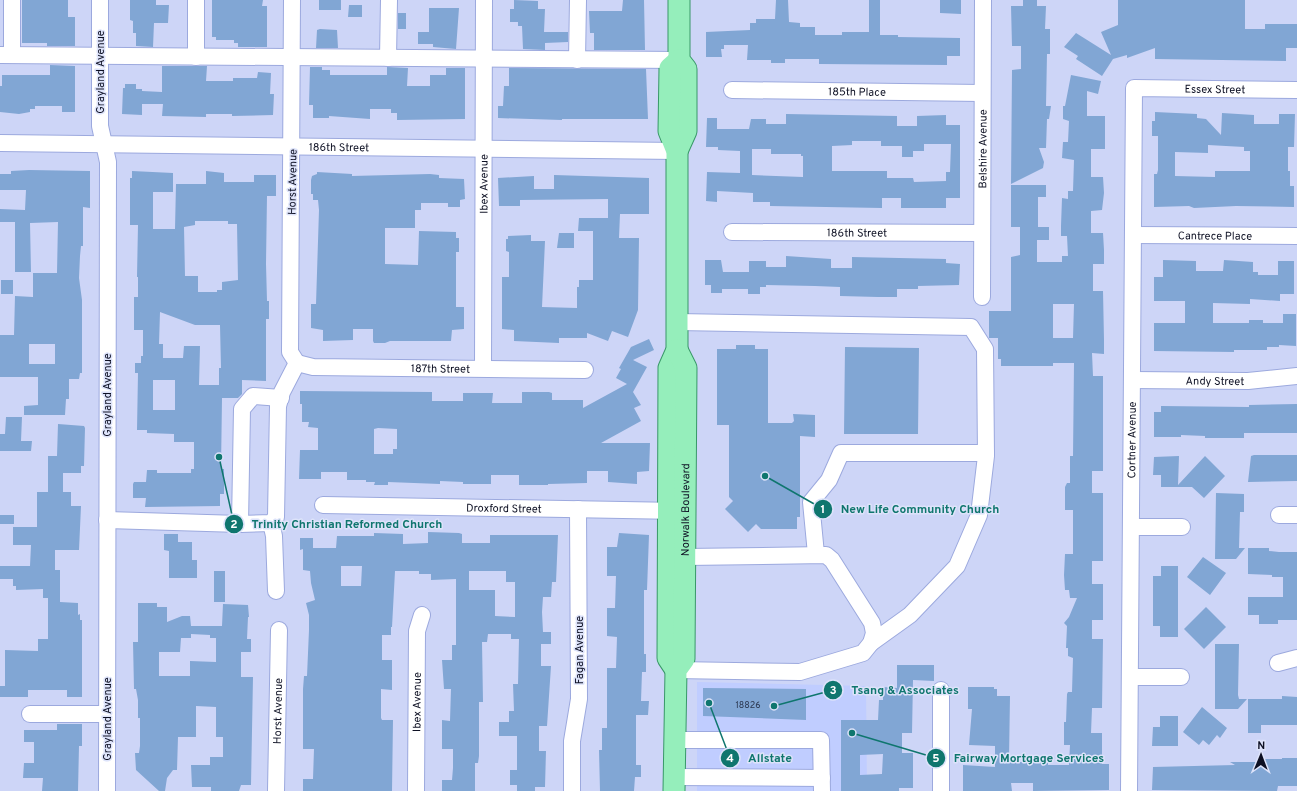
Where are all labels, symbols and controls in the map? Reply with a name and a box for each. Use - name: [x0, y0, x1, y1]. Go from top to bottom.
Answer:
- street label: Grayland Avenue: [94, 30, 108, 114]
- street label: Essex Street: [1184, 83, 1245, 97]
- street label: 185th Place: [828, 85, 886, 100]
- street label: Belshire Avenue: [976, 109, 991, 189]
- street label: 186th Street: [309, 141, 369, 155]
- street label: Horst Avenue: [285, 149, 301, 215]
- street label: Ibex Avenue: [477, 154, 492, 214]
- street label: 186th Street: [827, 226, 887, 241]
- street label: Cantrece Place: [1178, 229, 1252, 244]
- street label: Grayland Avenue: [101, 353, 115, 437]
- street label: 187th Street: [411, 362, 470, 377]
- street label: Andy Street: [1186, 374, 1244, 389]
- street label: Cortner Avenue: [1125, 401, 1140, 479]
- street label: Norwalk Boulevard: [679, 463, 693, 556]
- callout: New Life Community Church: [813, 497, 1007, 521]
- street label: Droxford Street: [466, 501, 542, 517]
- text: 1: [821, 502, 825, 518]
- text: New Life Community Church: [841, 502, 999, 518]
- callout: Trinity Christian Reformed Church: [224, 512, 451, 536]
- text: 2: [230, 517, 238, 533]
- text: Trinity Christian Reformed Church: [252, 517, 442, 533]
- street label: Fagan Avenue: [573, 616, 587, 684]
- street label: Ibex Avenue: [410, 672, 425, 732]
- street label: Grayland Avenue: [101, 677, 115, 761]
- street label: Horst Avenue: [271, 678, 286, 744]
- callout: Tsang & Associates: [823, 678, 967, 702]
- text: 3: [829, 683, 837, 699]
- text: Tsang & Associates: [851, 683, 959, 699]
- house number: 18826: [735, 700, 761, 711]
- north arrow: [1241, 735, 1281, 775]
- text: N: [1257, 739, 1265, 753]
- callout: Allstate: [720, 746, 800, 770]
- callout: Fairway Mortgage Services: [926, 746, 1113, 770]
- text: 4: [726, 751, 734, 767]
- text: Allstate: [748, 751, 792, 767]
- text: 5: [932, 751, 940, 767]
- text: Fairway Mortgage Services: [954, 751, 1104, 767]

